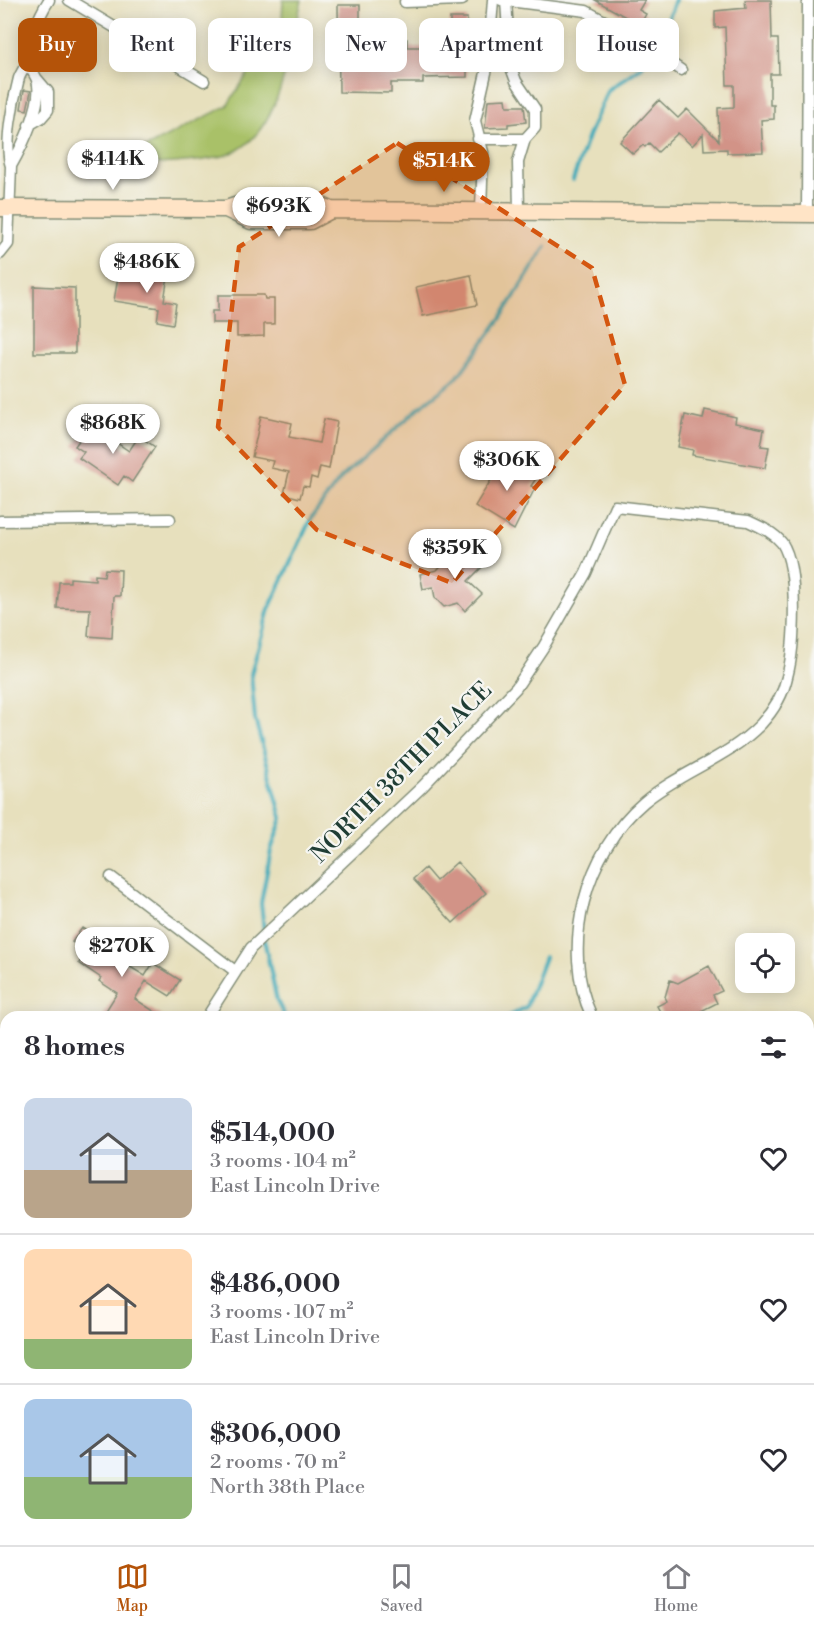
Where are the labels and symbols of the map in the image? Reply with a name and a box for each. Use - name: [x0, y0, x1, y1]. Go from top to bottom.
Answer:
- pin: $414K: [71, 140, 155, 191]
- pin: $514K: [402, 142, 486, 193]
- pin: $693K: [237, 187, 321, 238]
- pin: $486K: [105, 243, 189, 294]
- pin: $868K: [71, 404, 155, 455]
- pin: $306K: [465, 441, 549, 492]
- pin: $359K: [413, 529, 497, 580]
- street label: NORTH 38TH PLACE: [305, 676, 499, 870]
- pin: $270K: [80, 927, 164, 978]

